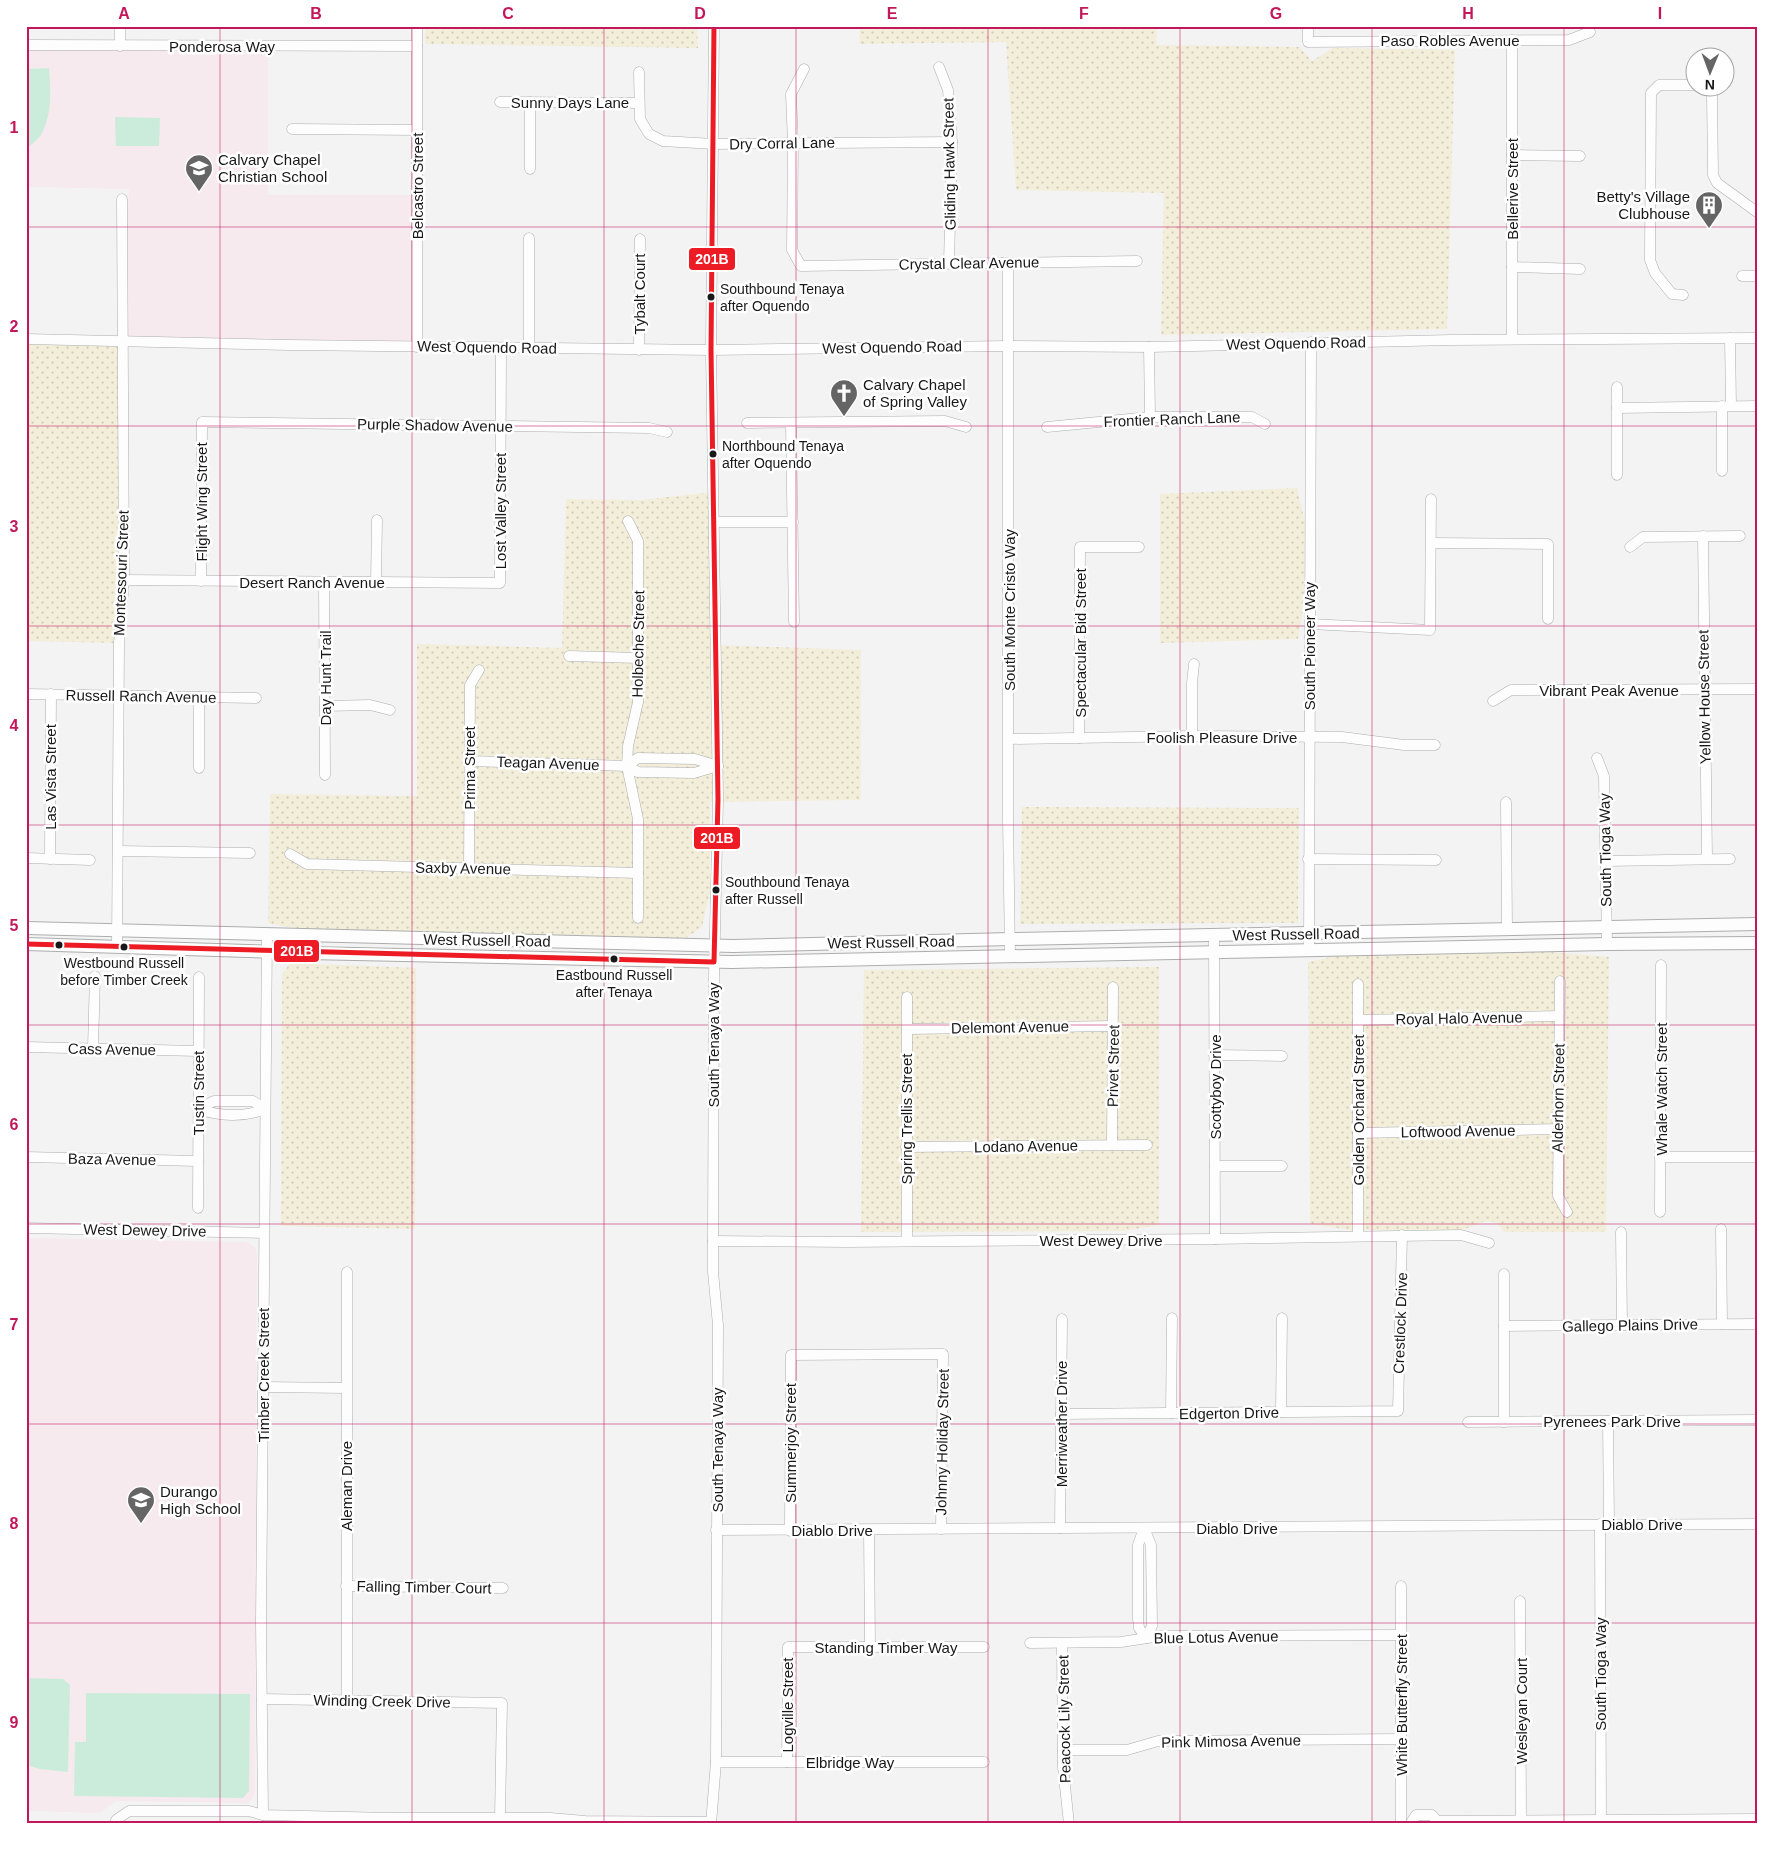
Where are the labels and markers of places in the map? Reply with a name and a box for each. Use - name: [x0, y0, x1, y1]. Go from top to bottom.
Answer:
- place label: Calvary Chapel Christian School: [218, 151, 327, 185]
- school or university icon: Calvary Chapel Christian School: [184, 153, 214, 192]
- place label: Betty's Village Clubhouse: [1597, 188, 1690, 222]
- building icon: Betty's Village Clubhouse: [1694, 190, 1724, 229]
- place label: Southbound Tenaya after Oquendo: [720, 281, 845, 314]
- marker: Southbound Tenaya after Oquendo: [706, 292, 716, 302]
- place label: Calvary Chapel of Spring Valley: [863, 376, 967, 410]
- church icon: Calvary Chapel of Spring Valley: [829, 378, 859, 417]
- place label: Northbound Tenaya after Oquendo: [722, 438, 844, 471]
- marker: Northbound Tenaya after Oquendo: [708, 449, 718, 459]
- place label: Southbound Tenaya after Russell: [725, 874, 850, 907]
- marker: Southbound Tenaya after Russell: [711, 885, 721, 895]
- unlabelled marker: [54, 940, 64, 950]
- marker: Westbound Russell before Timber Creek: [119, 942, 129, 952]
- marker: Eastbound Russell after Tenaya: [609, 954, 619, 964]
- place label: Westbound Russell before Timber Creek: [60, 955, 189, 988]
- place label: Eastbound Russell after Tenaya: [556, 967, 672, 1000]
- place label: Durango High School: [160, 1483, 241, 1517]
- school or university icon: Durango High School: [126, 1485, 156, 1524]

